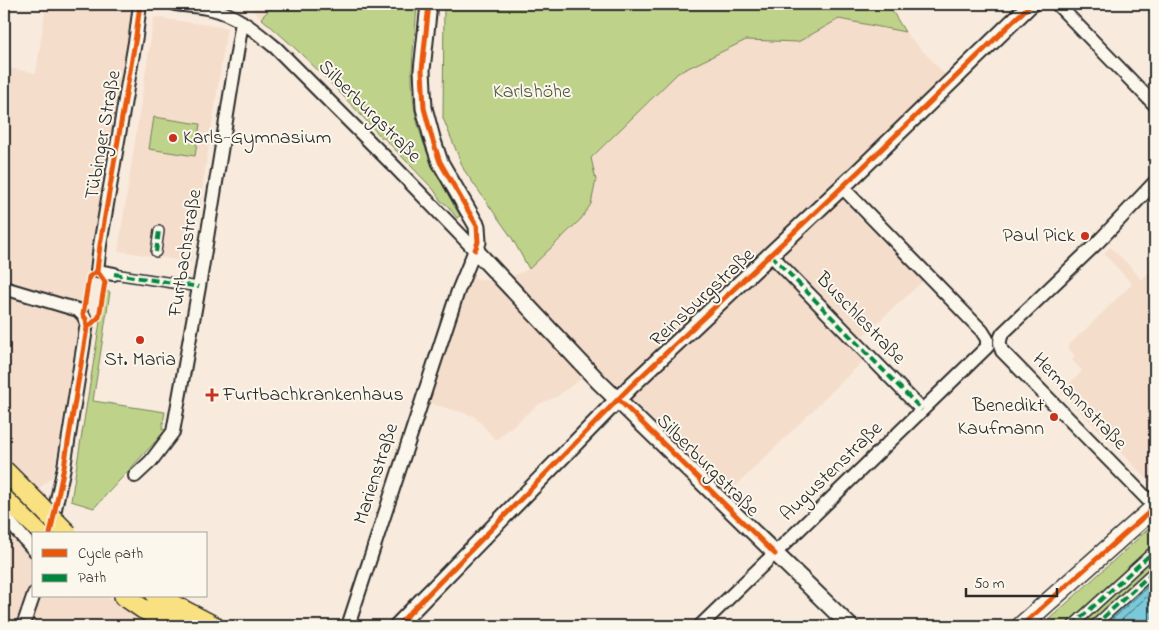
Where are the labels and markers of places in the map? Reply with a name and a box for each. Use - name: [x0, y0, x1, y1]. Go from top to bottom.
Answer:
- place label: Karls-Gymnasium: [183, 124, 331, 153]
- marker: Karls-Gymnasium: [167, 132, 179, 144]
- place label: Paul Pick: [1002, 222, 1075, 251]
- marker: Paul Pick: [1079, 230, 1091, 242]
- marker: St. Maria: [134, 334, 146, 346]
- place label: St. Maria: [104, 346, 176, 375]
- place label: Furtbachkrankenhaus: [222, 381, 404, 410]
- marker: Furtbachkrankenhaus: [205, 388, 219, 402]
- place label: Benedikt Kaufmann: [957, 392, 1044, 444]
- marker: Benedikt Kaufmann: [1048, 411, 1060, 423]

